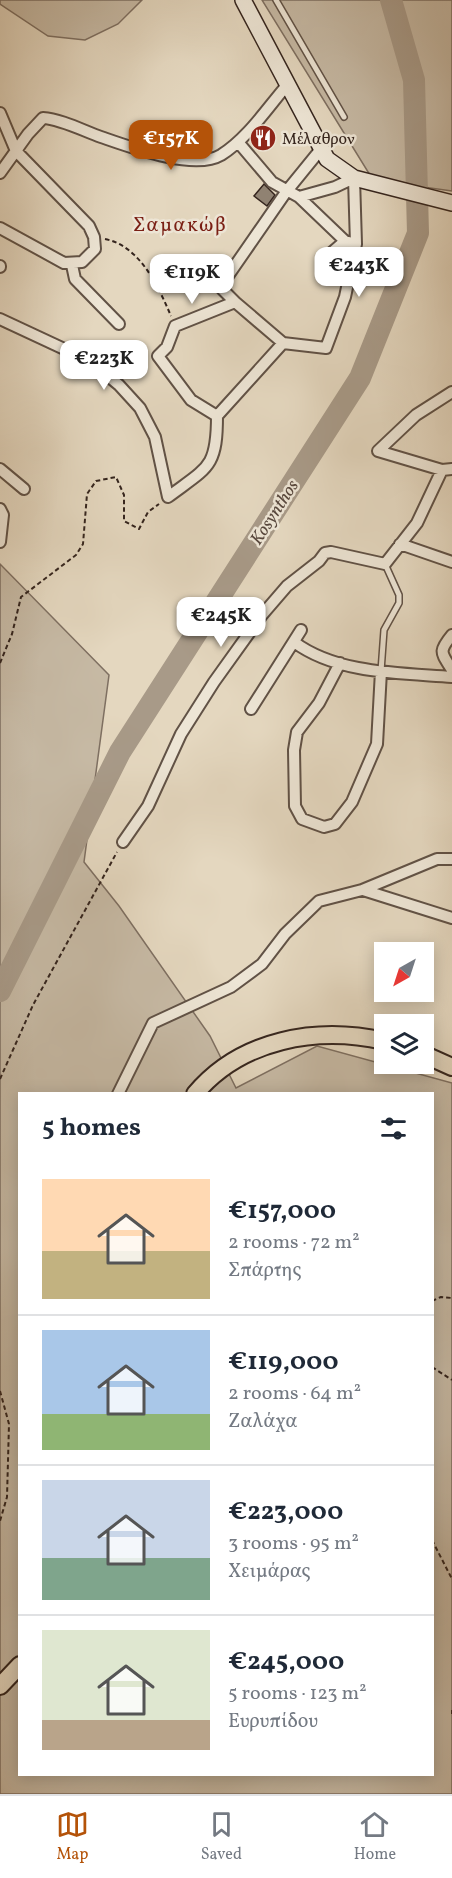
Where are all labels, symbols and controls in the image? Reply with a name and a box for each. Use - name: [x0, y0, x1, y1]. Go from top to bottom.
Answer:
- pin: €157K: [129, 120, 213, 171]
- restaurant icon: Μέλαθρον: [248, 123, 278, 153]
- text: €157K: [143, 125, 199, 153]
- place label: Μέλαθρον: [282, 129, 355, 151]
- district label: Σαμακώβ: [133, 212, 227, 240]
- pin: €243K: [317, 247, 401, 298]
- text: €243K: [329, 252, 389, 280]
- pin: €119K: [150, 254, 234, 305]
- text: €119K: [164, 259, 220, 287]
- pin: €223K: [62, 340, 146, 391]
- text: €223K: [74, 345, 134, 373]
- water label: Kosynthos: [245, 475, 306, 550]
- pin: €245K: [179, 597, 263, 648]
- text: €245K: [191, 602, 251, 630]
- north arrow: [374, 942, 434, 1002]
- map controls: [374, 942, 434, 1074]
- button: layers: [374, 1014, 434, 1074]
- text: 5 homes: [42, 1110, 141, 1146]
- icon: filters: [377, 1112, 410, 1145]
- text: €157,000: [228, 1193, 336, 1229]
- icon: home: [90, 1203, 162, 1275]
- text: 2 rooms · 72 m²: [228, 1229, 360, 1257]
- text: Σπάρτης: [228, 1257, 302, 1285]
- text: €119,000: [228, 1344, 338, 1380]
- icon: home: [90, 1354, 162, 1426]
- text: 2 rooms · 64 m²: [228, 1380, 361, 1408]
- text: Ζαλάχα: [228, 1408, 298, 1436]
- text: €223,000: [228, 1494, 343, 1530]
- icon: home: [90, 1504, 162, 1576]
- text: 3 rooms · 95 m²: [228, 1530, 359, 1558]
- text: Χειμάρας: [228, 1558, 311, 1586]
- text: €245,000: [228, 1644, 344, 1680]
- icon: home: [90, 1654, 162, 1726]
- text: 5 rooms · 123 m²: [228, 1680, 367, 1708]
- text: Ευρυπίδου: [228, 1708, 318, 1736]
- tab: Map: [56, 1808, 89, 1866]
- tab: Saved: [201, 1808, 242, 1866]
- tab: Home: [354, 1808, 396, 1866]

